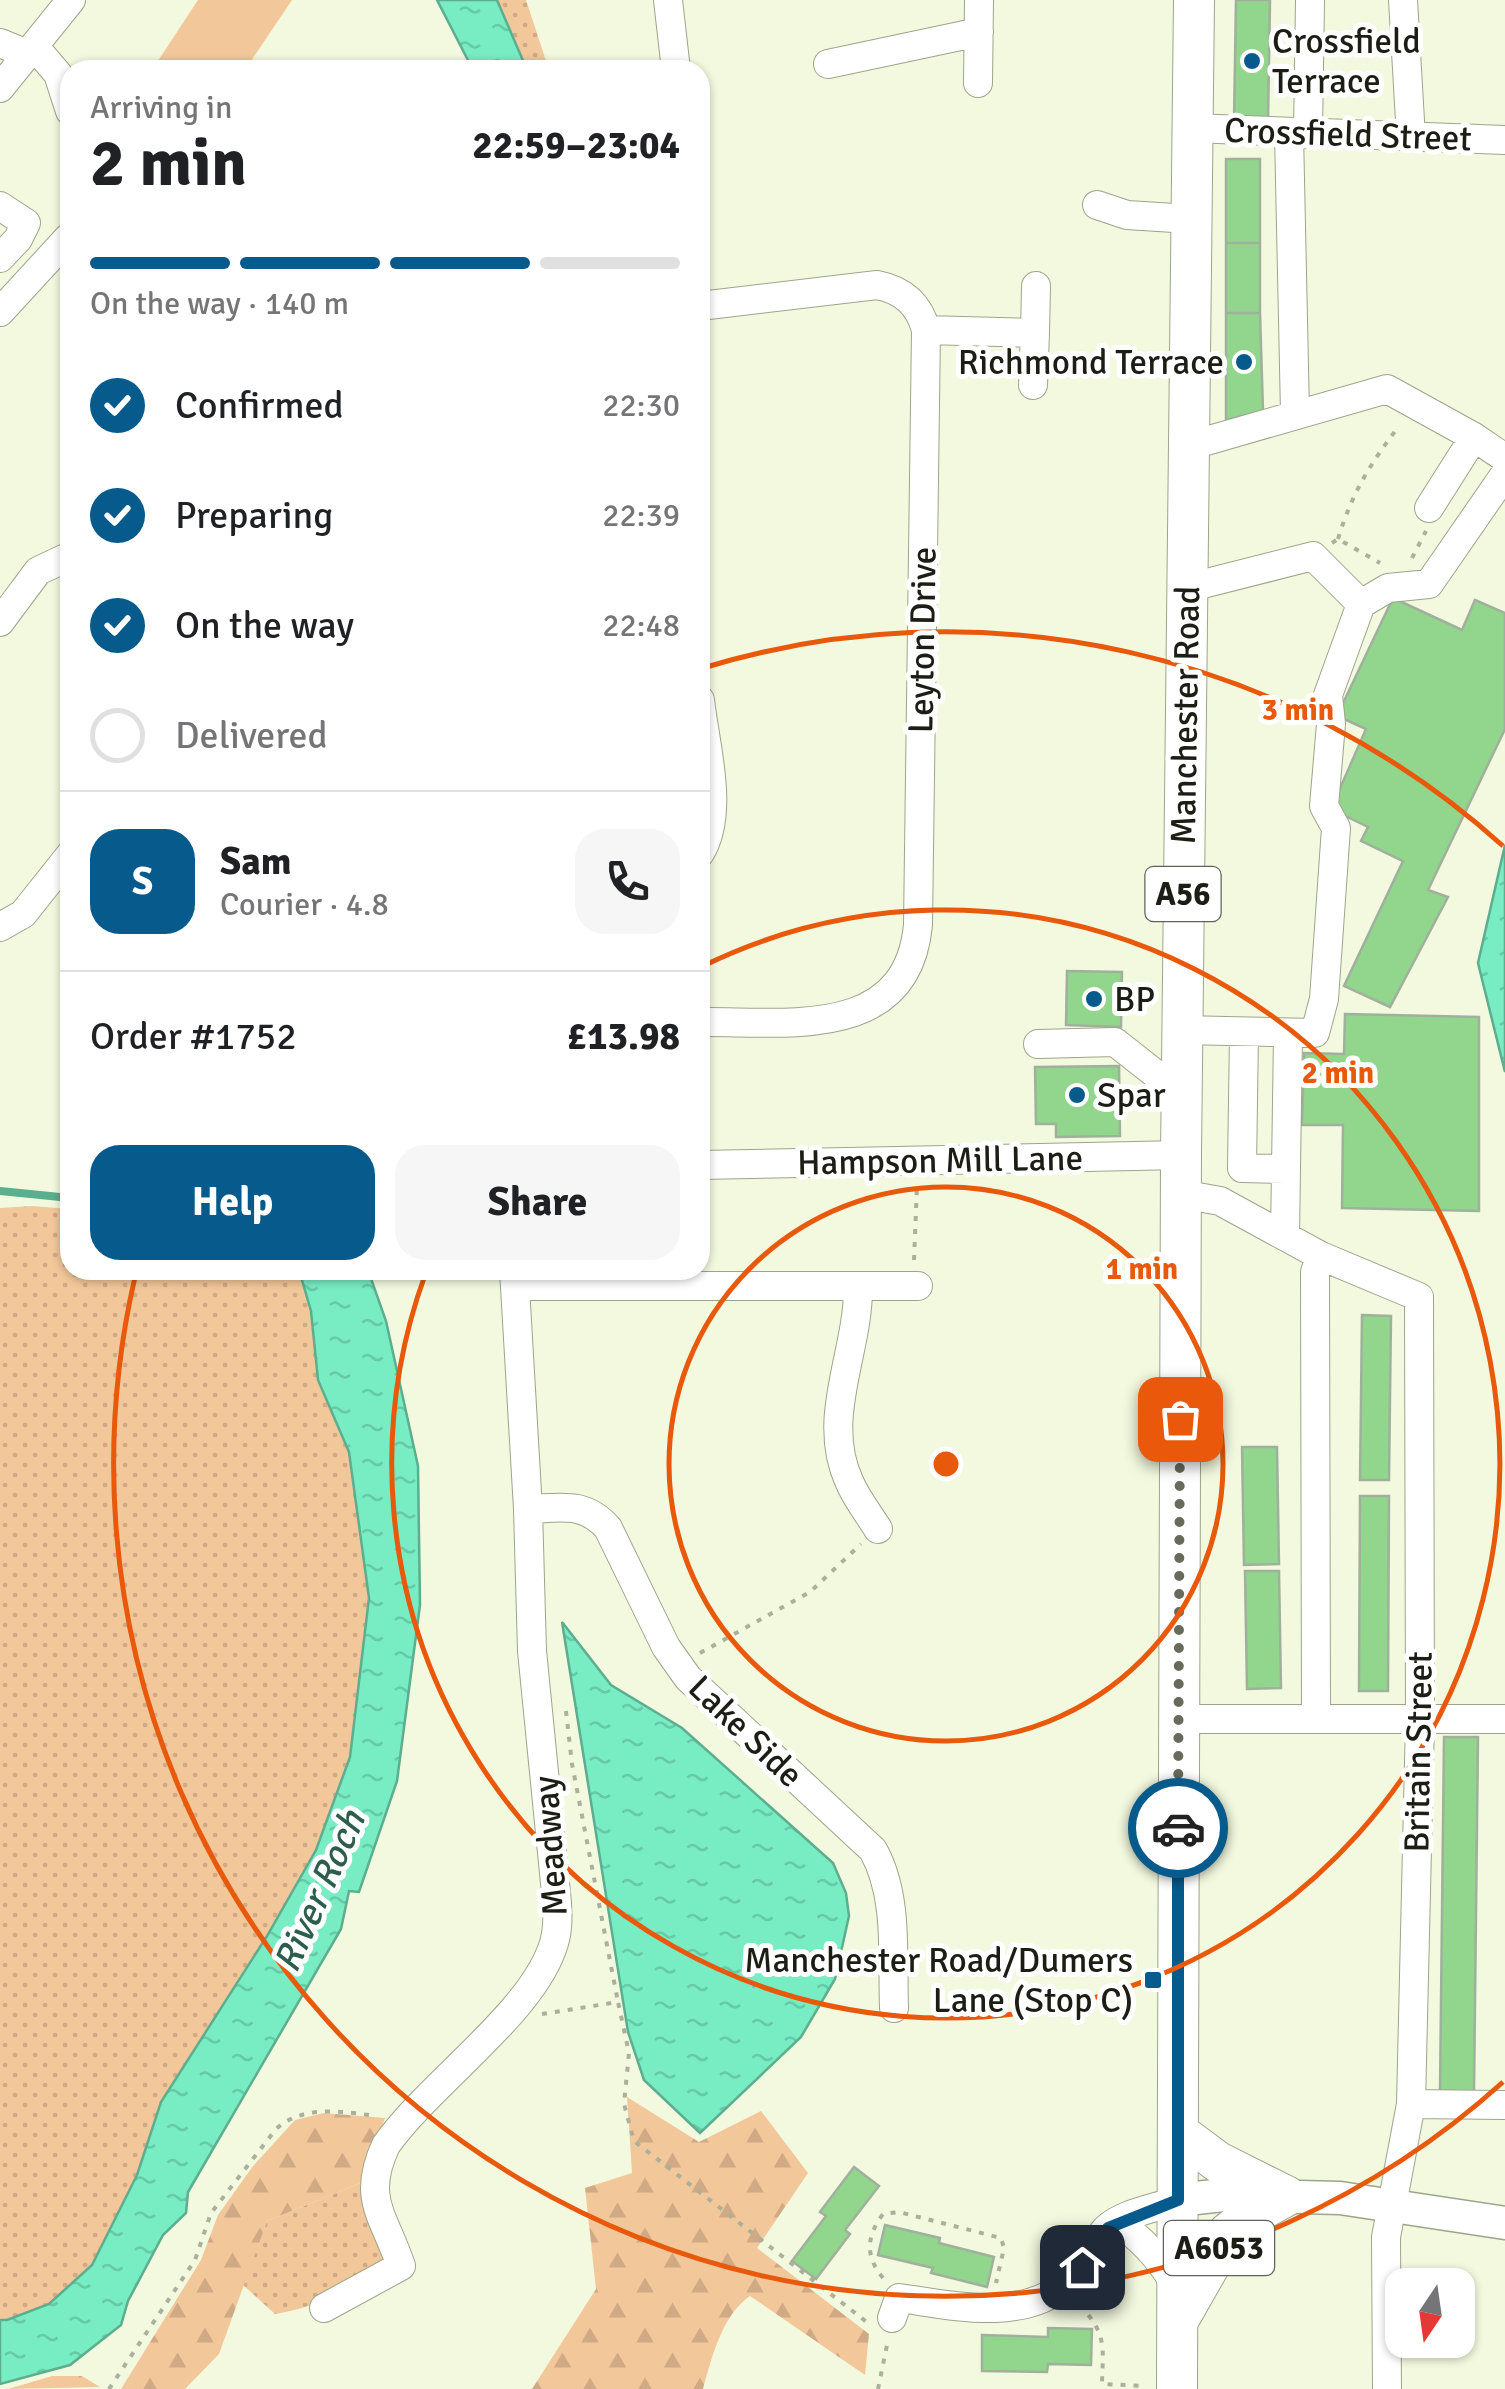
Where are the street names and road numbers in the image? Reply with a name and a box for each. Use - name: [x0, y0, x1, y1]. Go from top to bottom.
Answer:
- street label: Crossfield Street: [1224, 109, 1472, 160]
- street label: Leyton Drive: [899, 546, 946, 734]
- street label: Manchester Road: [1162, 585, 1209, 845]
- road number: A56: [1146, 867, 1220, 921]
- street label: Hampson Mill Lane: [797, 1137, 1083, 1184]
- street label: Britain Street: [1395, 1651, 1442, 1853]
- street label: Lake Side: [679, 1666, 812, 1796]
- street label: Meadway: [524, 1774, 577, 1918]
- road number: A6053: [1164, 2221, 1274, 2275]

